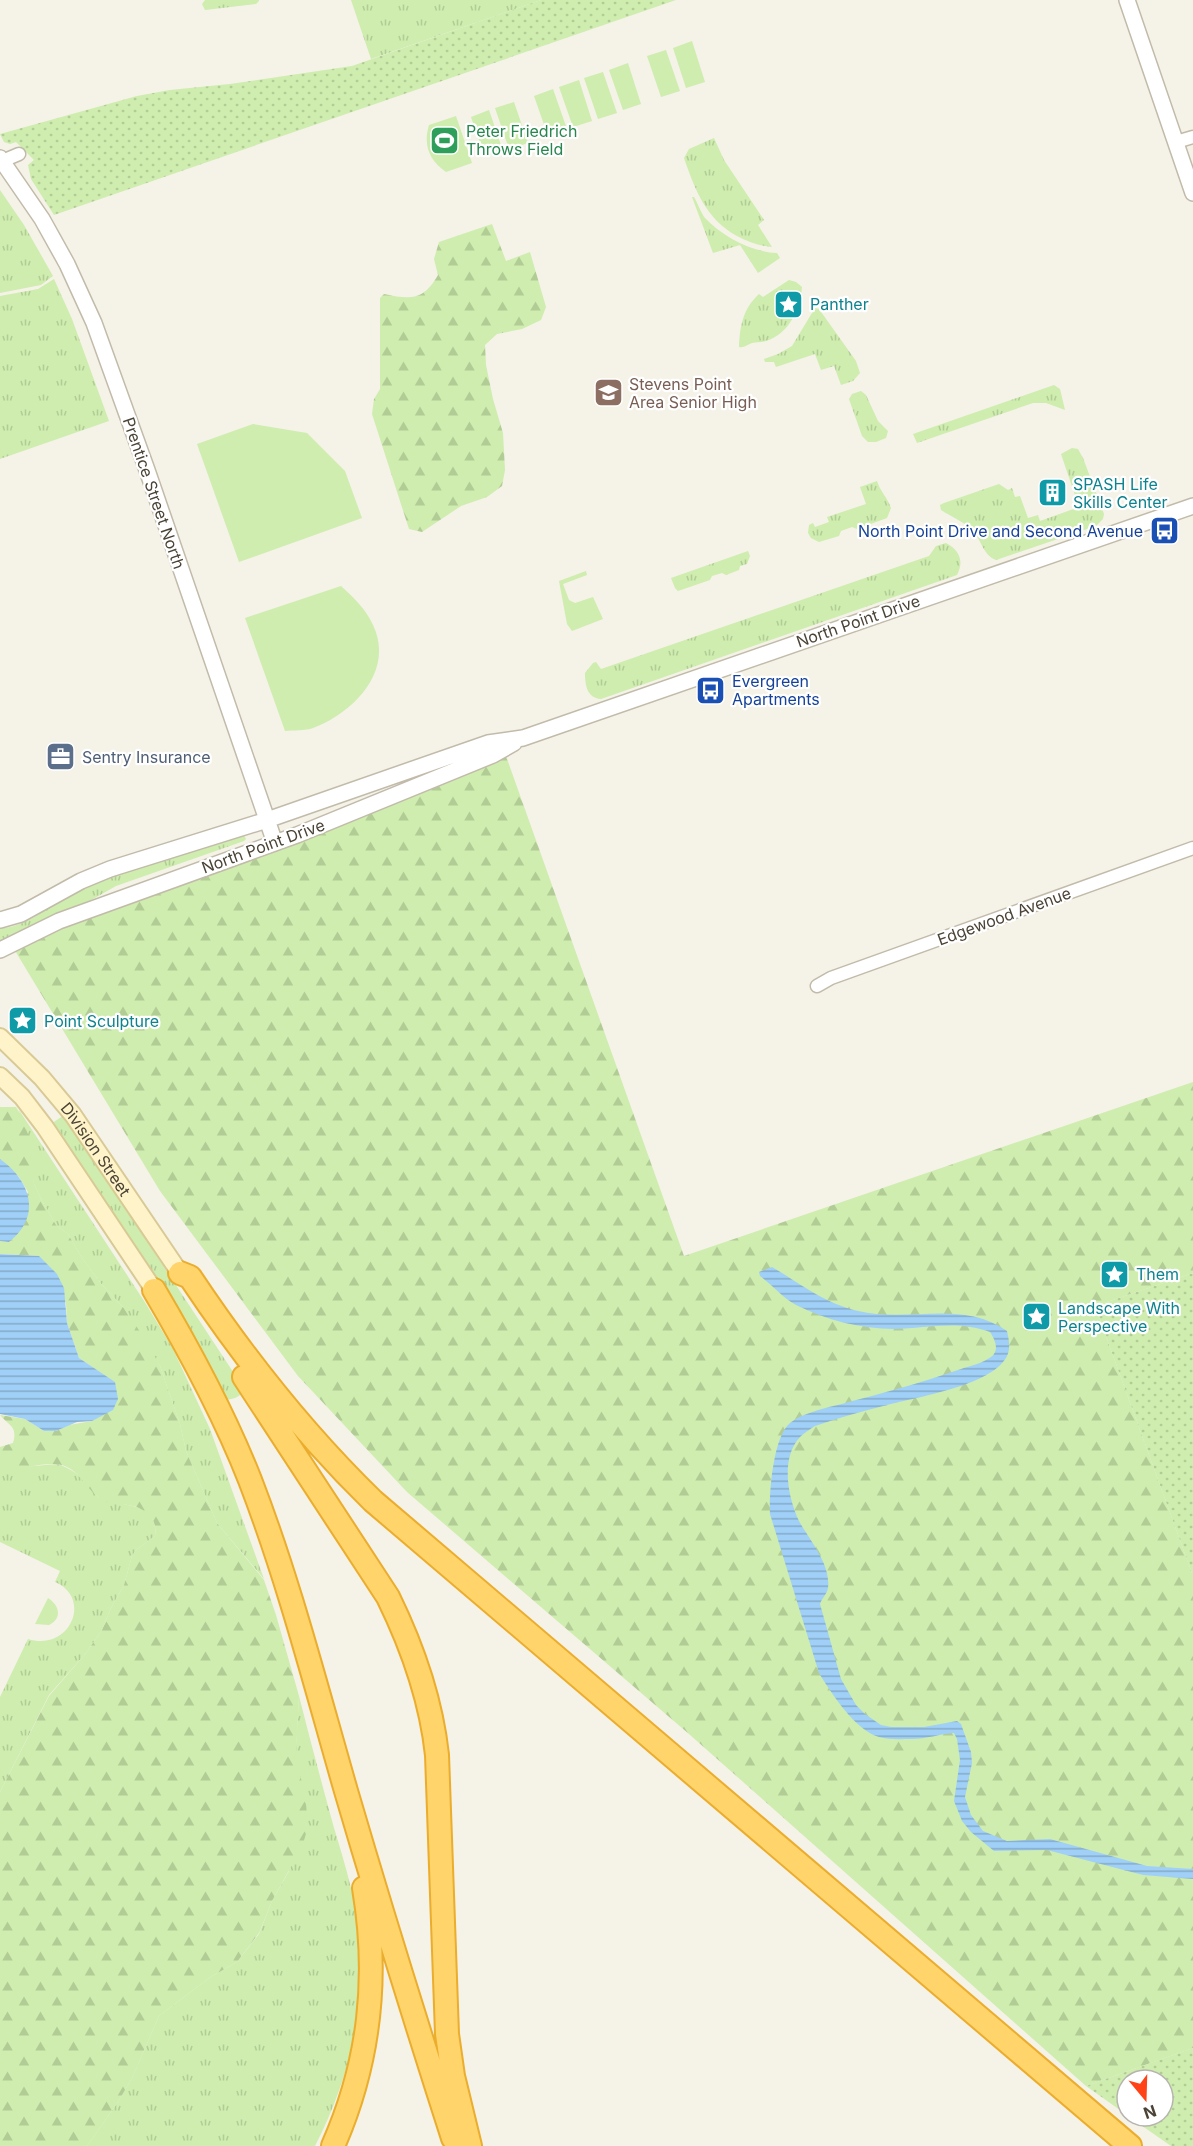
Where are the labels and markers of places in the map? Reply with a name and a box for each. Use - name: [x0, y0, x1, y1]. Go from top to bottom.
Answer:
- place label: Peter Friedrich Throws Field: [466, 121, 577, 159]
- sports icon: Peter Friedrich Throws Field: [429, 124, 461, 156]
- place icon: Panther: [773, 288, 805, 320]
- place label: Panther: [810, 294, 869, 314]
- place label: Stevens Point Area Senior High: [629, 374, 757, 412]
- school or university icon: Stevens Point Area Senior High: [592, 377, 624, 409]
- place label: SPASH Life Skills Center: [1073, 474, 1168, 512]
- building icon: SPASH Life Skills Center: [1036, 477, 1068, 509]
- bus stop icon: North Point Drive and Second Avenue: [1148, 515, 1180, 547]
- place label: North Point Drive and Second Avenue: [858, 521, 1143, 541]
- place label: Evergreen Apartments: [732, 671, 820, 709]
- bus stop icon: Evergreen Apartments: [695, 674, 727, 706]
- office icon: Sentry Insurance: [45, 741, 77, 773]
- place label: Sentry Insurance: [82, 747, 211, 767]
- place icon: Point Sculpture: [7, 1005, 39, 1037]
- place label: Point Sculpture: [44, 1011, 159, 1031]
- place icon: Them: [1099, 1258, 1131, 1290]
- place label: Them: [1136, 1264, 1179, 1284]
- place label: Landscape With Perspective: [1058, 1298, 1180, 1336]
- place icon: Landscape With Perspective: [1021, 1301, 1053, 1333]

